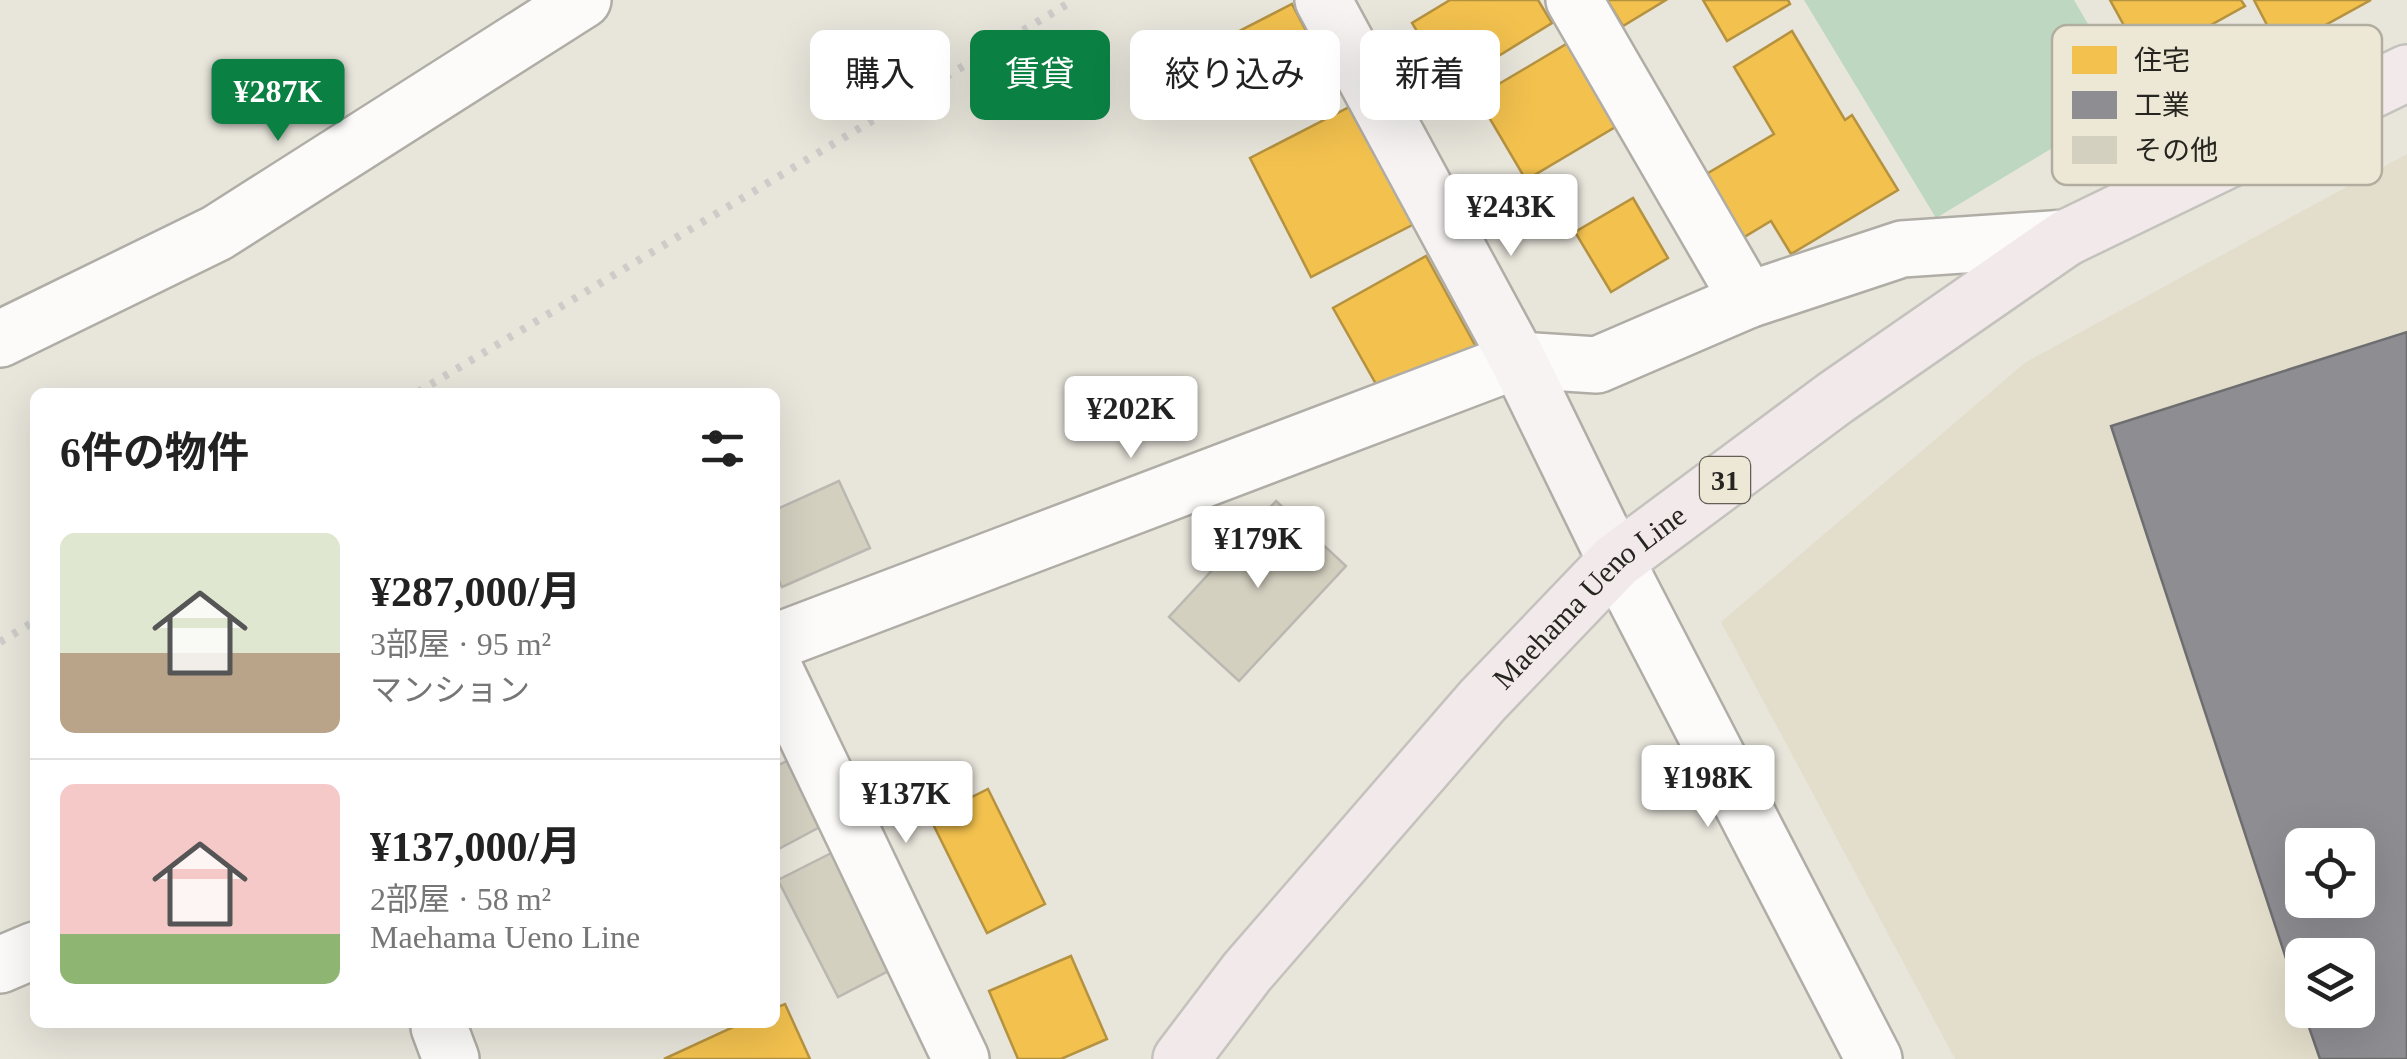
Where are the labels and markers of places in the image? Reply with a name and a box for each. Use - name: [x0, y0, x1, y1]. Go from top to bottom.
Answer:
- pin: ¥287K: [208, 59, 348, 144]
- pin: ¥243K: [1441, 174, 1581, 259]
- pin: ¥202K: [1061, 376, 1201, 461]
- pin: ¥179K: [1188, 506, 1328, 591]
- pin: ¥198K: [1638, 745, 1778, 830]
- pin: ¥137K: [836, 761, 976, 846]

